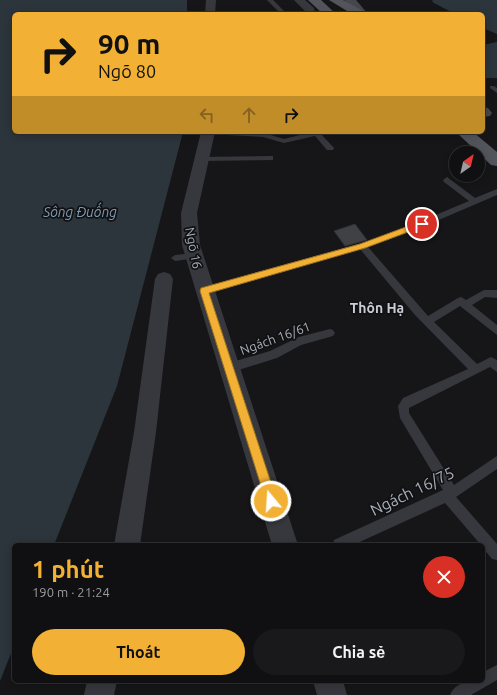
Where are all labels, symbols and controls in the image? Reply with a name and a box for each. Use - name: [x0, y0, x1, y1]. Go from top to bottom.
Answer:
- icon: right: [32, 28, 84, 80]
- text: 90 m: [98, 28, 160, 59]
- text: Ngõ 80: [98, 61, 156, 81]
- icon: left: [196, 104, 218, 126]
- icon: ahead: [238, 104, 260, 126]
- icon: right: [280, 104, 302, 126]
- north arrow: [449, 146, 485, 182]
- map controls: [449, 146, 485, 182]
- water label: Sông Đuống: [42, 202, 117, 220]
- pin: [405, 207, 439, 241]
- icon: arrive: [411, 213, 433, 235]
- street label: Ngõ 16: [183, 226, 205, 270]
- district label: Thôn Hạ: [350, 300, 404, 316]
- street label: Ngách 16/61: [238, 319, 312, 357]
- street label: Ngách 16/75: [367, 463, 457, 519]
- position arrow: [250, 480, 292, 522]
- text: 1 phút: [32, 556, 104, 583]
- button: close: [423, 556, 465, 598]
- text: 190 m · 21:24: [32, 585, 110, 599]
- button: Thoát: [32, 629, 245, 675]
- button: Chia sẻ: [253, 629, 465, 675]

